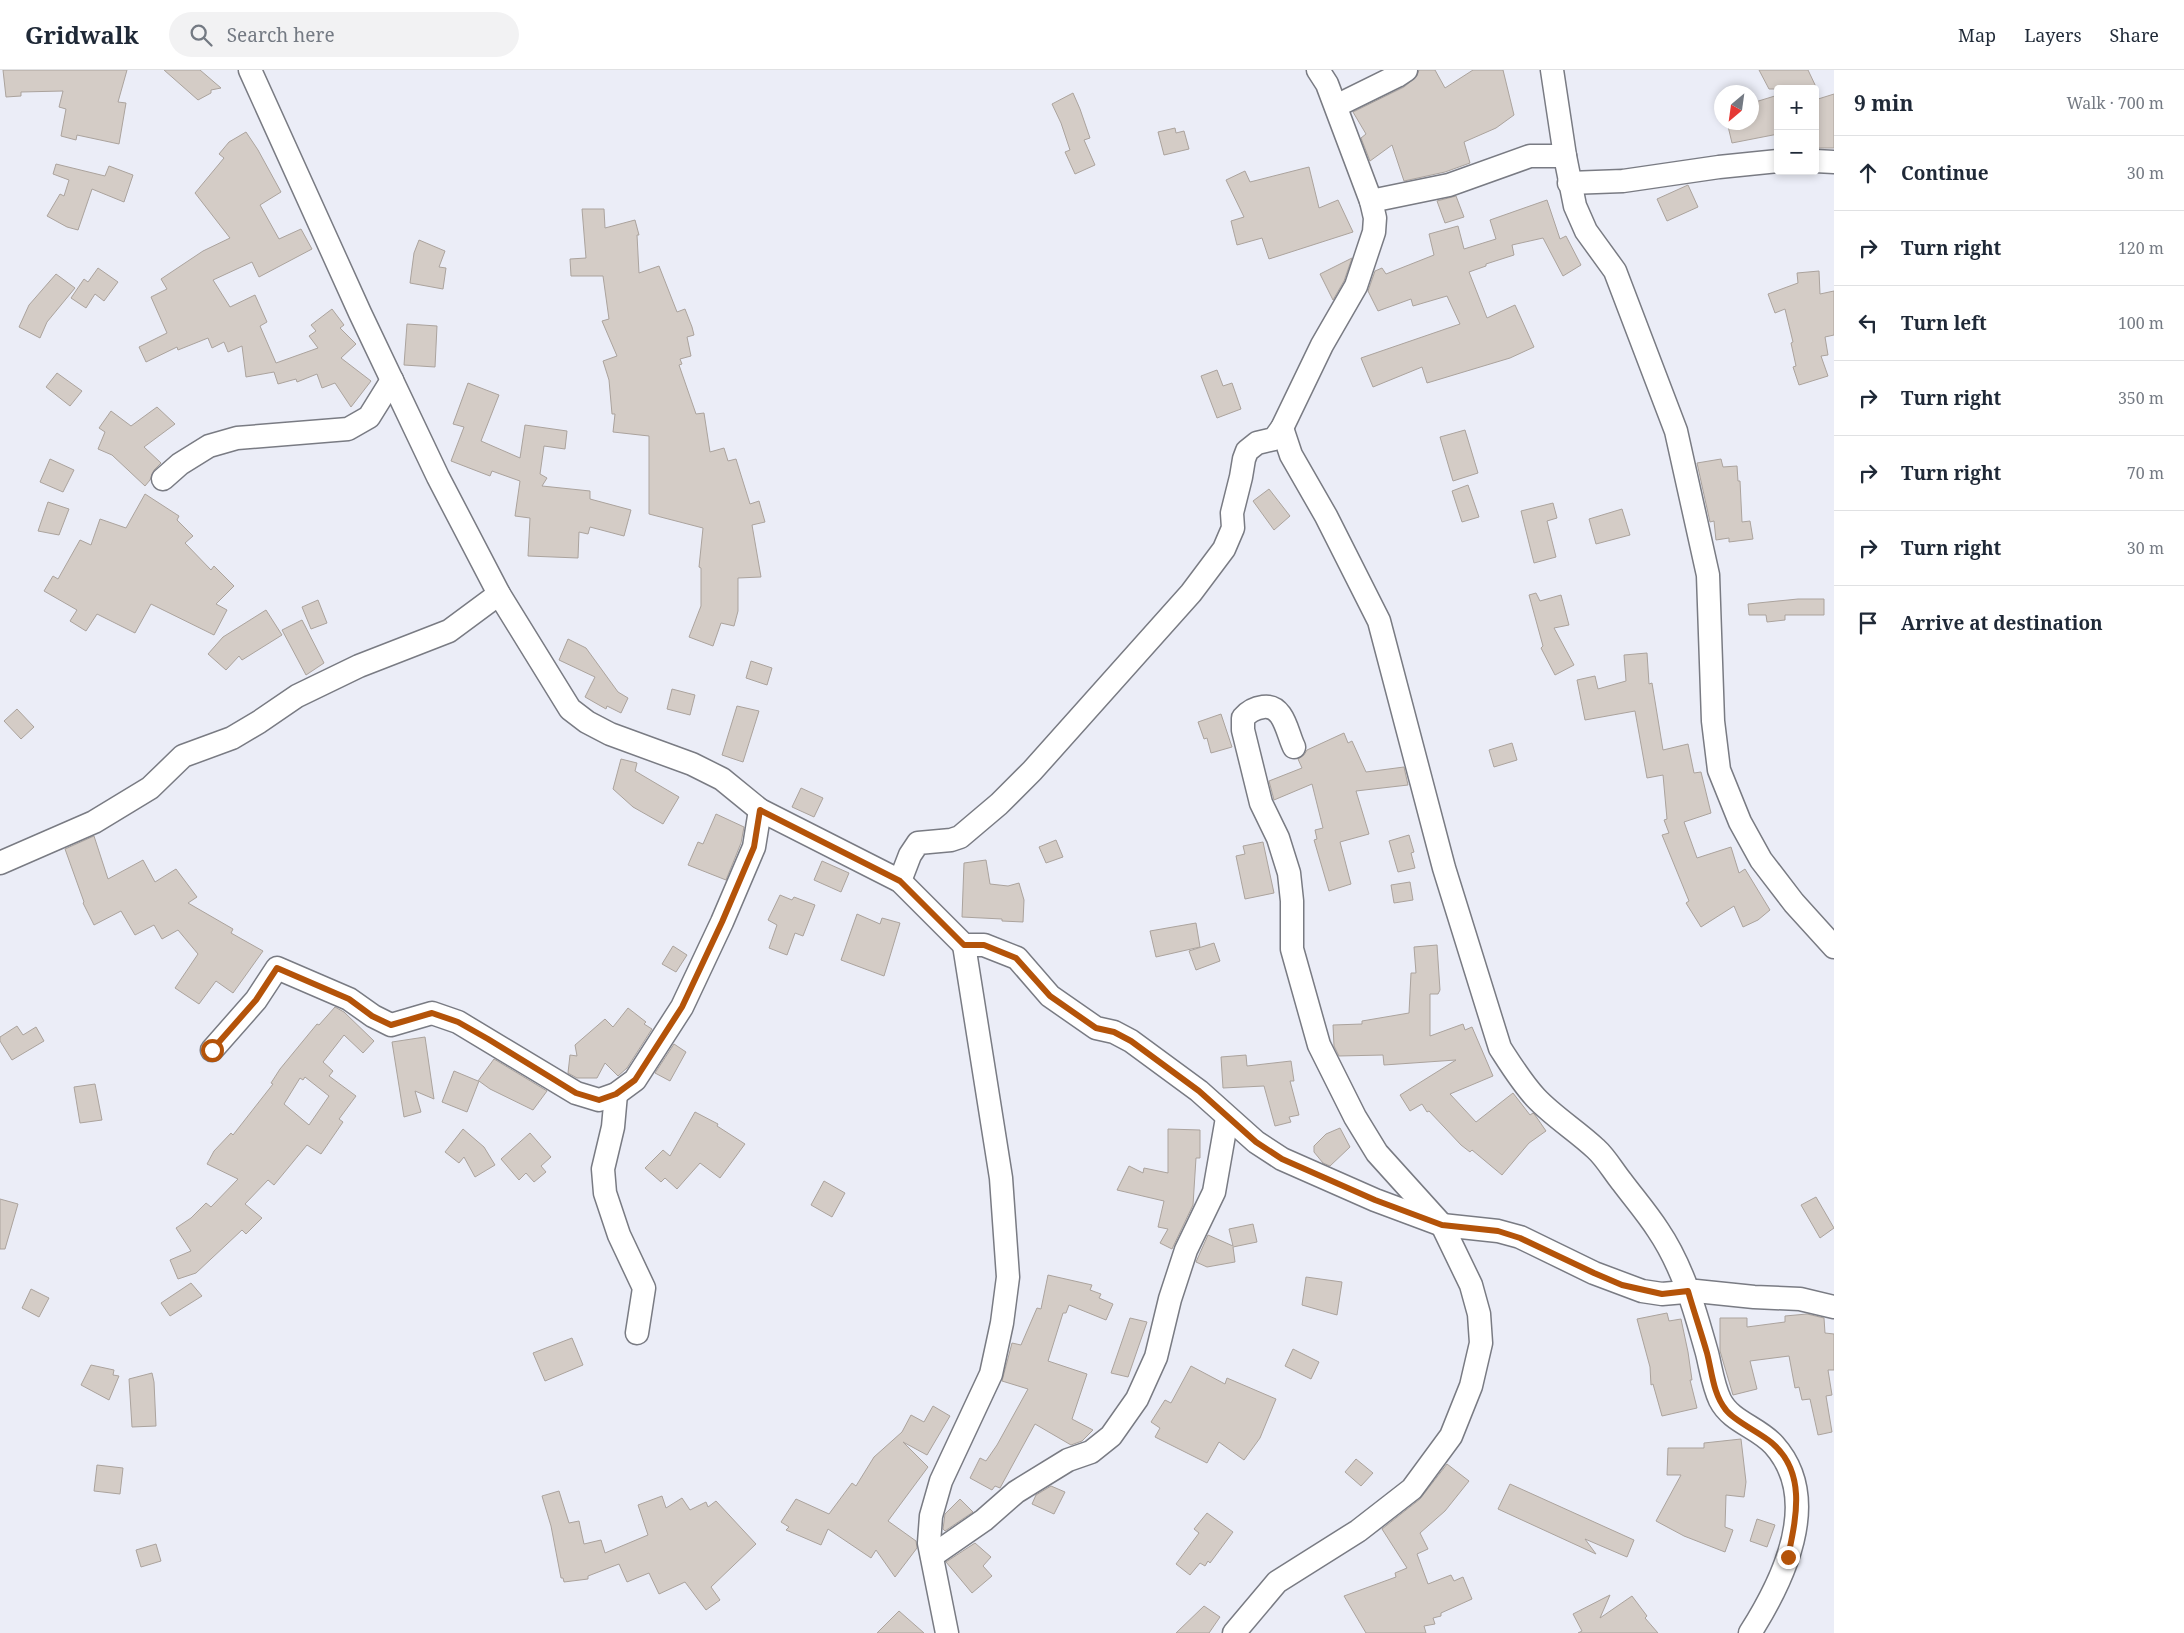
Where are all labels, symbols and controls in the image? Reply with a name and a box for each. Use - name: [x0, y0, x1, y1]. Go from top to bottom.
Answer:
- search box: [169, 12, 519, 57]
- text: Gridwalk: [25, 18, 139, 51]
- icon: search: [187, 21, 215, 49]
- text: Search here: [227, 22, 335, 48]
- text: Map: [1958, 23, 1996, 47]
- text: Layers: [2024, 23, 2082, 47]
- text: Share: [2110, 23, 2159, 47]
- north arrow: [1714, 85, 1759, 130]
- map controls: [1774, 85, 1819, 175]
- button: +: [1774, 85, 1819, 130]
- text: 9 min: [1854, 89, 1913, 117]
- text: Walk · 700 m: [2067, 92, 2164, 114]
- button: −: [1774, 130, 1819, 175]
- icon: ahead: [1854, 159, 1882, 187]
- text: Continue: [1901, 160, 1989, 186]
- text: 30 m: [2127, 162, 2164, 184]
- icon: right: [1854, 234, 1882, 262]
- text: Turn right: [1901, 235, 2001, 261]
- text: 120 m: [2118, 237, 2164, 259]
- icon: left: [1854, 309, 1882, 337]
- text: Turn left: [1901, 310, 1987, 336]
- text: 100 m: [2118, 312, 2164, 334]
- icon: right: [1854, 384, 1882, 412]
- text: Turn right: [1901, 385, 2001, 411]
- text: 350 m: [2118, 387, 2164, 409]
- icon: right: [1854, 459, 1882, 487]
- text: Turn right: [1901, 460, 2001, 486]
- text: 70 m: [2127, 462, 2164, 484]
- icon: right: [1854, 534, 1882, 562]
- text: Turn right: [1901, 535, 2001, 561]
- text: 30 m: [2127, 537, 2164, 559]
- icon: arrive: [1854, 609, 1882, 637]
- text: Arrive at destination: [1901, 610, 2103, 636]
- route start: [201, 1039, 224, 1062]
- route end: [1777, 1546, 1800, 1569]

